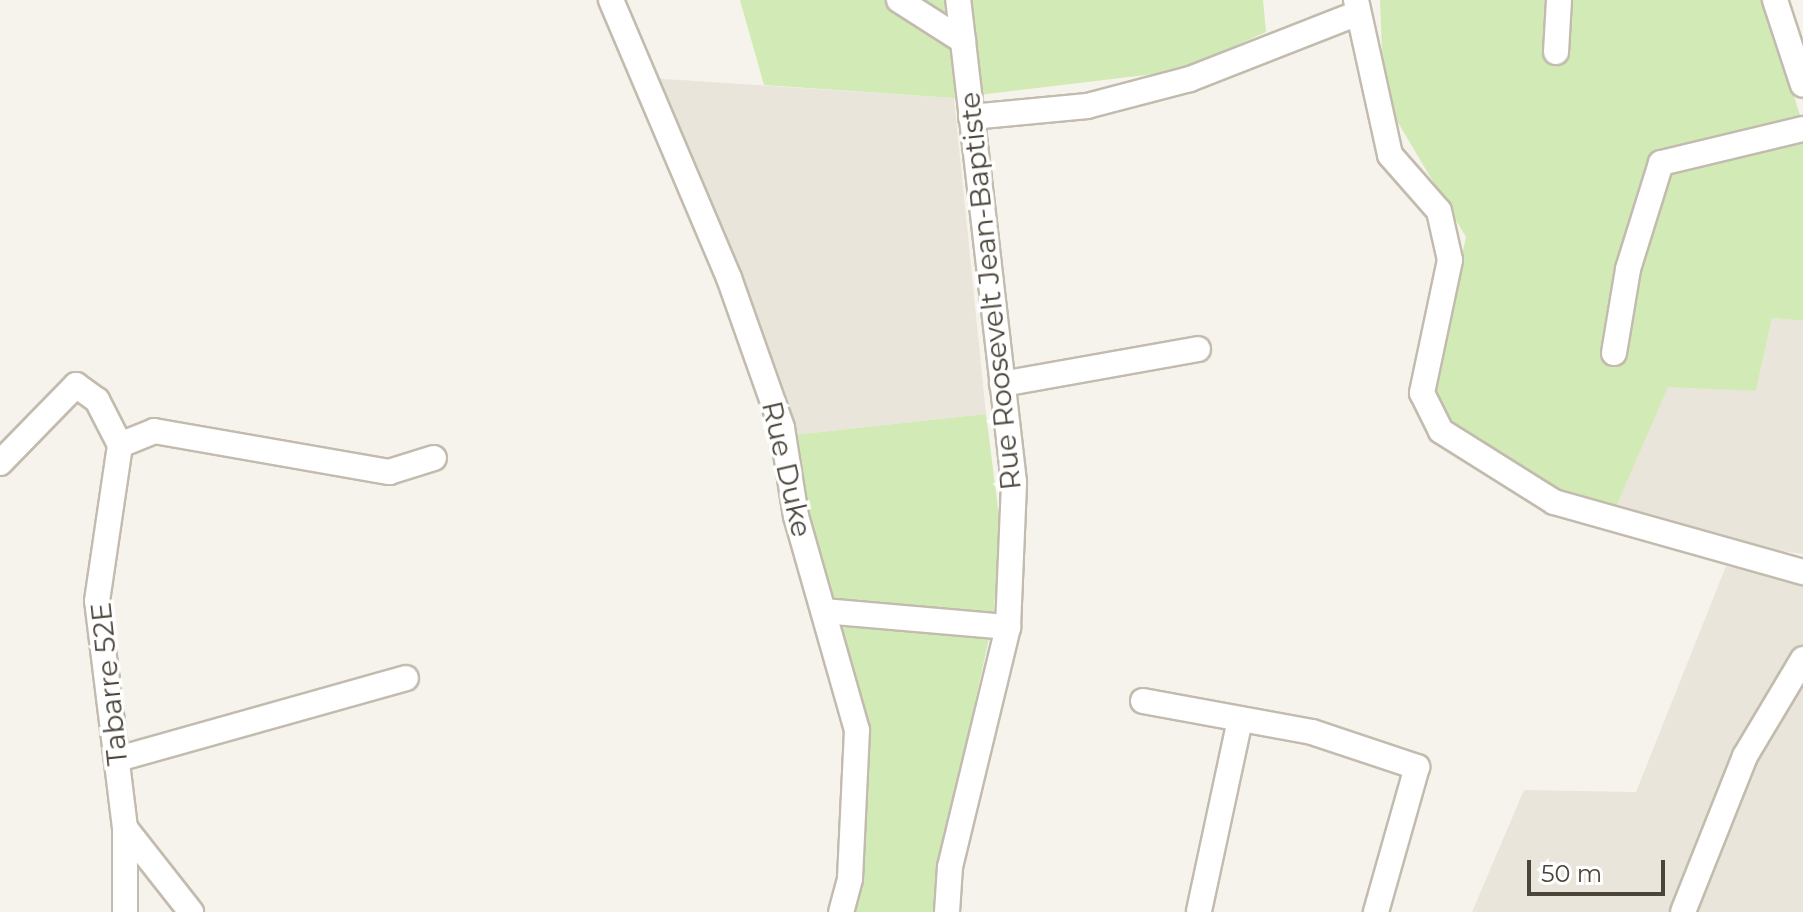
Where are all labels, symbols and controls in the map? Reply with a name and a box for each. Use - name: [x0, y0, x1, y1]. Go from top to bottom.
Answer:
- street label: Rue Roosevelt Jean-Baptiste: [952, 90, 1028, 492]
- street label: Rue Duke: [755, 398, 819, 540]
- street label: Tabarre 52E: [84, 601, 134, 767]
- scale bar: [1531, 844, 1669, 894]
- text: 50 m: [1541, 859, 1602, 888]

